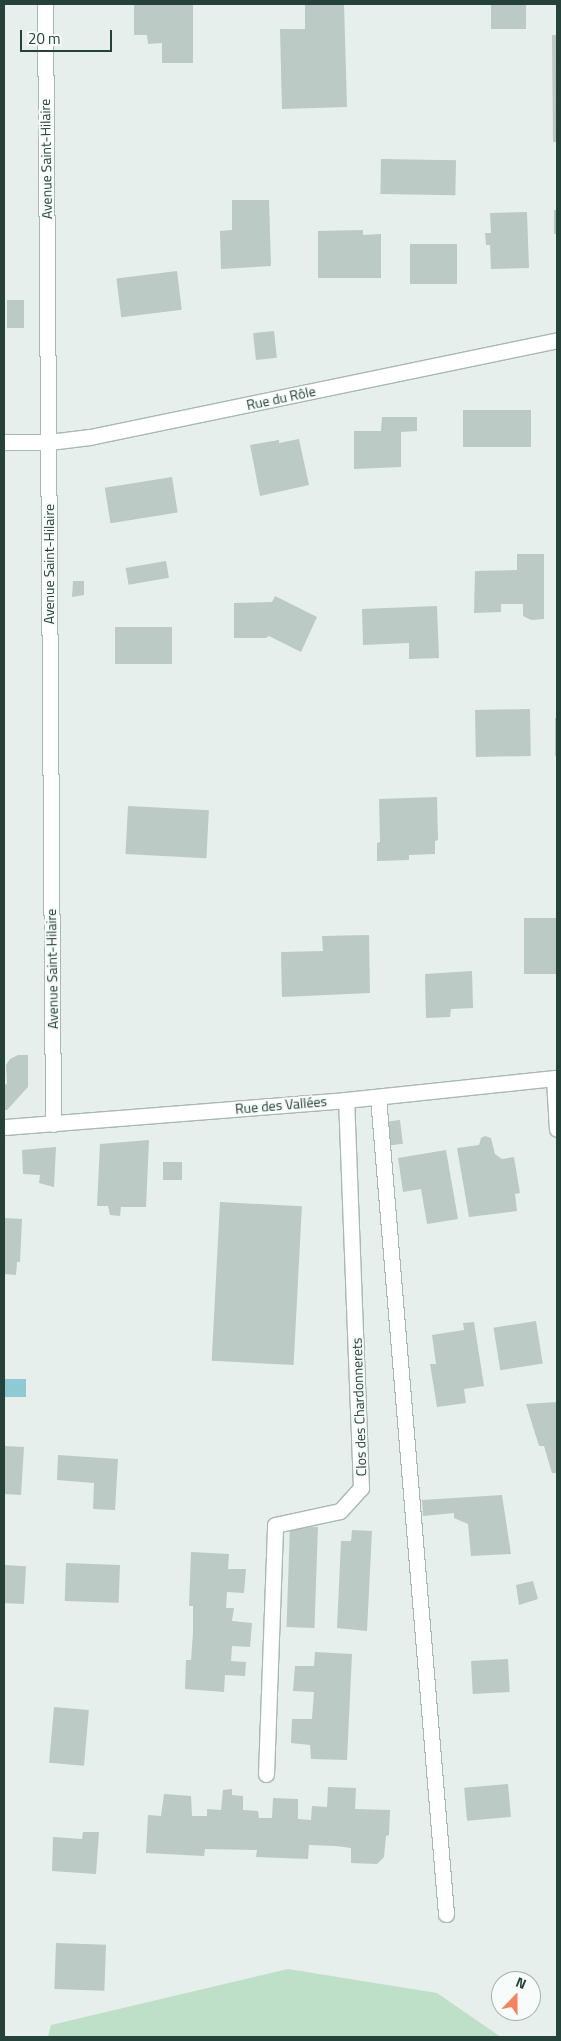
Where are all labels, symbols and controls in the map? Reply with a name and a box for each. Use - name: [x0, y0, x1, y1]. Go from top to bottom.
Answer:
- scale bar: [22, 20, 115, 52]
- text: 20 m: [28, 27, 61, 50]
- street label: Avenue Saint-Hilaire: [37, 99, 55, 219]
- street label: Rue du Rôle: [245, 382, 317, 414]
- street label: Avenue Saint-Hilaire: [41, 504, 57, 624]
- street label: Avenue Saint-Hilaire: [43, 909, 61, 1029]
- street label: Rue des Vallées: [234, 1093, 328, 1117]
- street label: Clos des Chardonnerets: [348, 1337, 370, 1477]
- north arrow: [491, 1971, 541, 2021]
- text: N: [513, 1971, 530, 1994]

